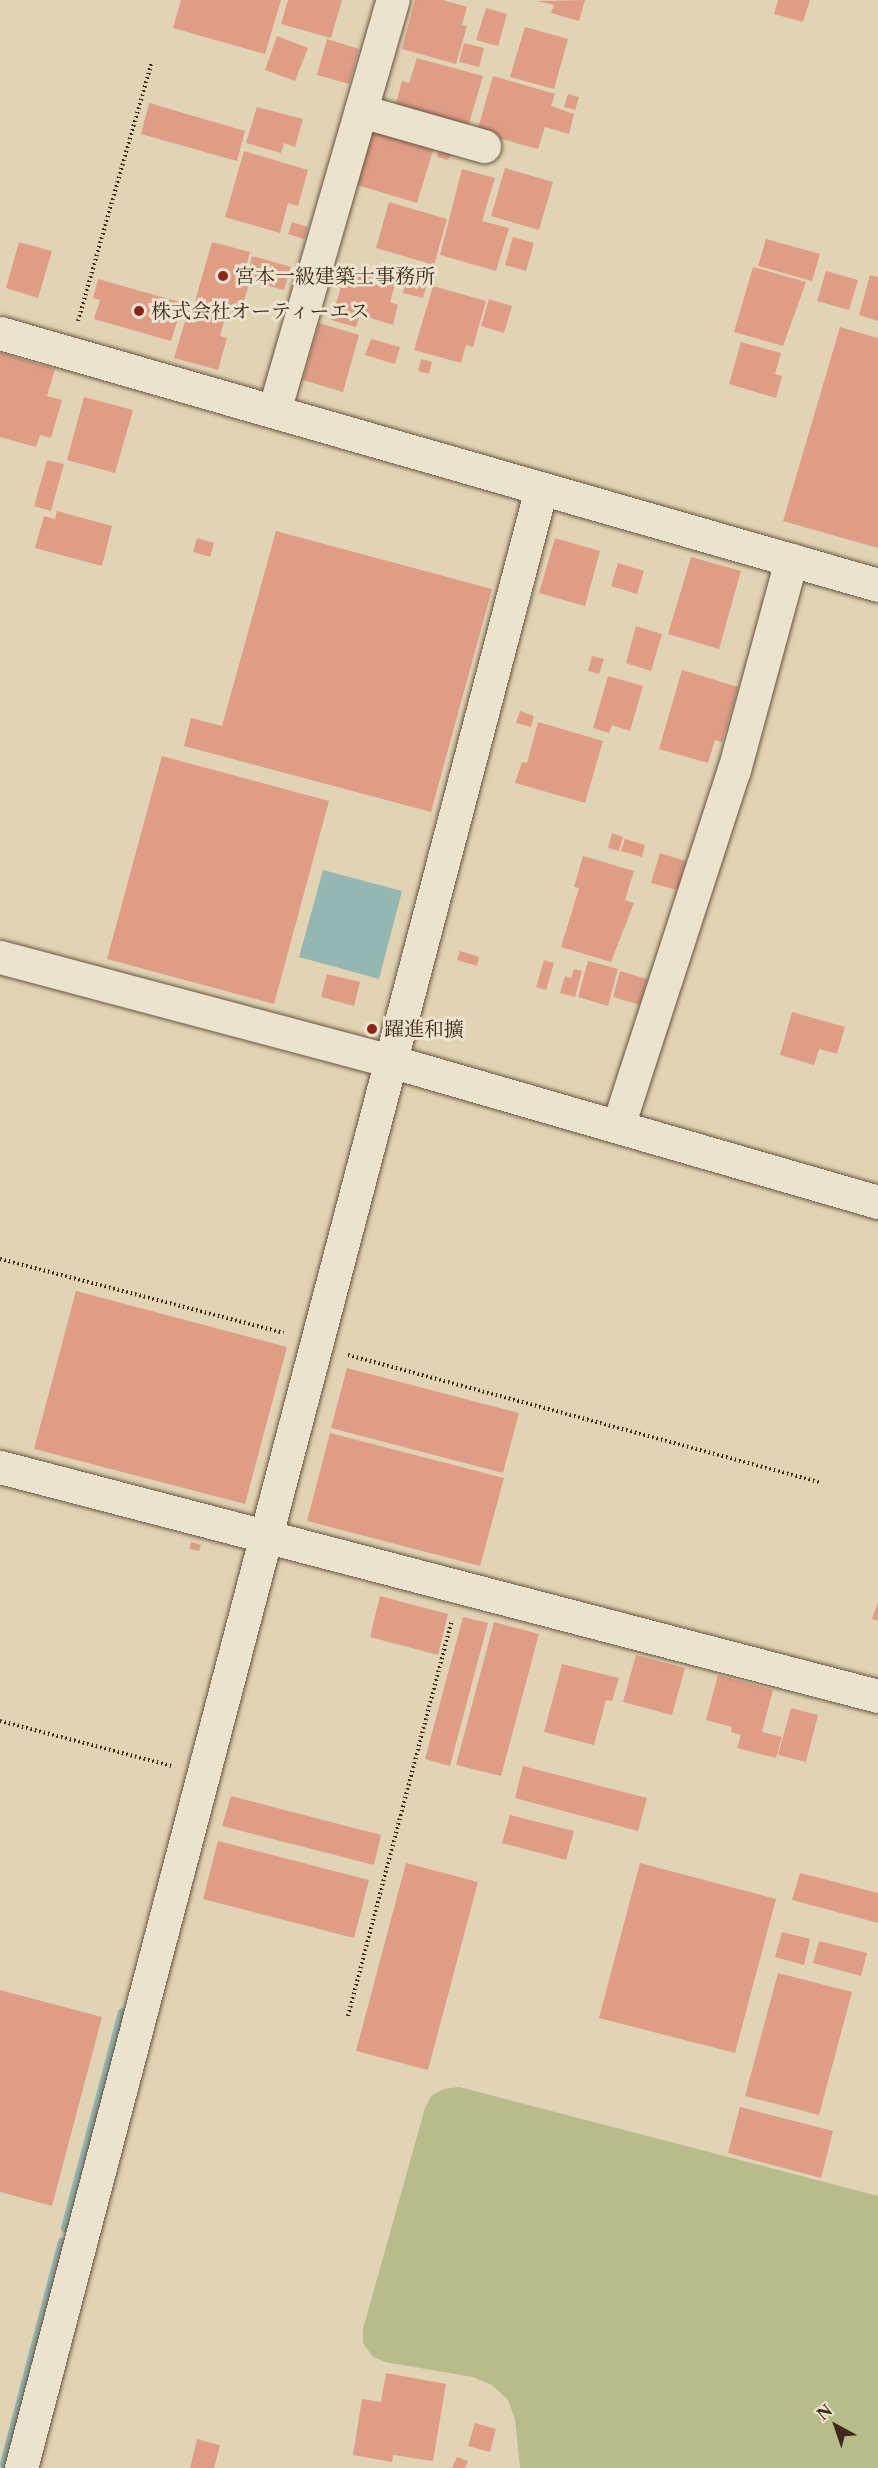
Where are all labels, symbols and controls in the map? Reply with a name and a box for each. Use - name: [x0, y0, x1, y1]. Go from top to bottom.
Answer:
- place label: 宮本一級建築士事務所: [235, 264, 435, 288]
- marker: 宮本一級建築士事務所: [216, 269, 230, 283]
- place label: 株式会社オーティーエス: [151, 299, 371, 323]
- marker: 株式会社オーティーエス: [132, 304, 146, 318]
- place label: 躍進和擴: [384, 1017, 464, 1041]
- marker: 躍進和擴: [365, 1022, 379, 1036]
- north arrow: [806, 2396, 866, 2456]
- text: N: [813, 2400, 836, 2424]

